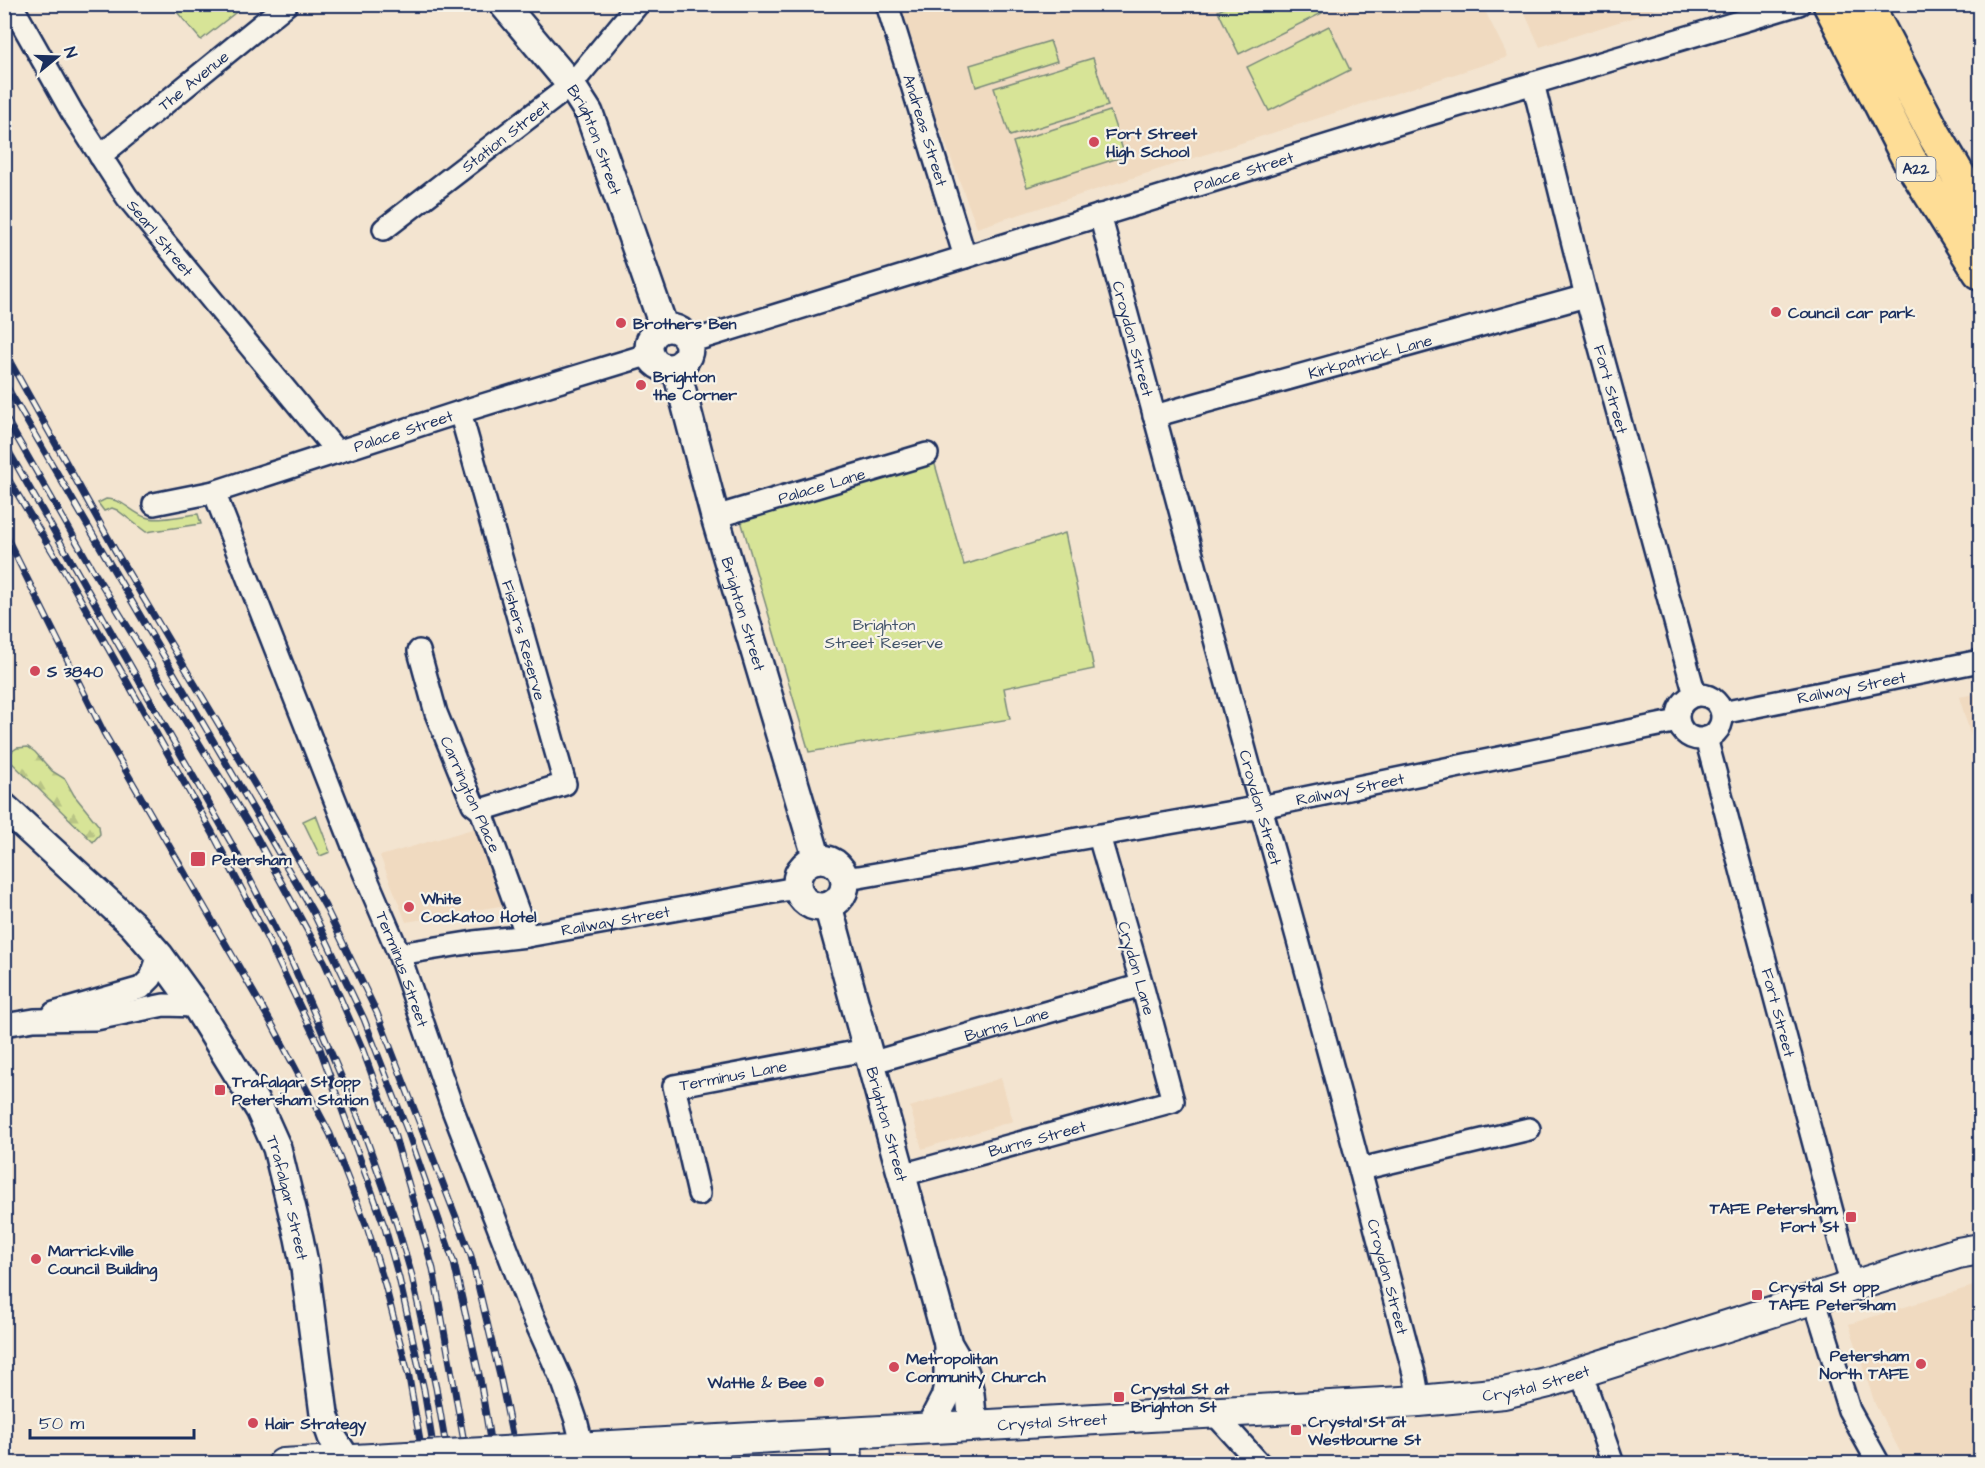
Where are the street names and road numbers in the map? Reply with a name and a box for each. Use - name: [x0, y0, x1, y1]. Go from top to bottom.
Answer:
- street label: The Avenue: [154, 46, 234, 116]
- street label: Andreas Street: [897, 72, 953, 190]
- street label: Brighton Street: [562, 81, 627, 199]
- street label: Station Street: [457, 95, 555, 178]
- street label: Palace Street: [1191, 146, 1297, 198]
- road number: A22: [1896, 157, 1936, 181]
- street label: Searl Street: [121, 195, 199, 282]
- street label: Croydon Street: [1106, 279, 1159, 400]
- street label: Kirkpatrick Lane: [1306, 329, 1435, 385]
- street label: Fort Street: [1588, 342, 1633, 437]
- street label: Palace Street: [351, 405, 457, 458]
- street label: Palace Lane: [775, 463, 868, 510]
- street label: Brighton Street: [715, 554, 770, 674]
- street label: Fishers Reserve: [496, 578, 551, 703]
- street label: Railway Street: [1795, 666, 1908, 710]
- street label: Carrington Place: [434, 733, 506, 857]
- street label: Croydon Street: [1233, 748, 1287, 868]
- street label: Railway Street: [1294, 768, 1407, 812]
- street label: Railway Street: [559, 901, 672, 942]
- street label: Terminus Street: [370, 908, 434, 1031]
- street label: Crydon Lane: [1111, 919, 1160, 1018]
- street label: Fort Street: [1756, 966, 1801, 1060]
- street label: Burns Lane: [962, 1002, 1052, 1047]
- street label: Terminus Lane: [678, 1055, 789, 1097]
- street label: Brighton Street: [861, 1064, 913, 1185]
- street label: Burns Street: [986, 1115, 1089, 1163]
- street label: Trafalgar Street: [261, 1132, 313, 1263]
- street label: Croydon Street: [1362, 1217, 1413, 1338]
- street label: Crystal Street: [1482, 1360, 1593, 1407]
- street label: Crystal Street: [997, 1408, 1108, 1436]

